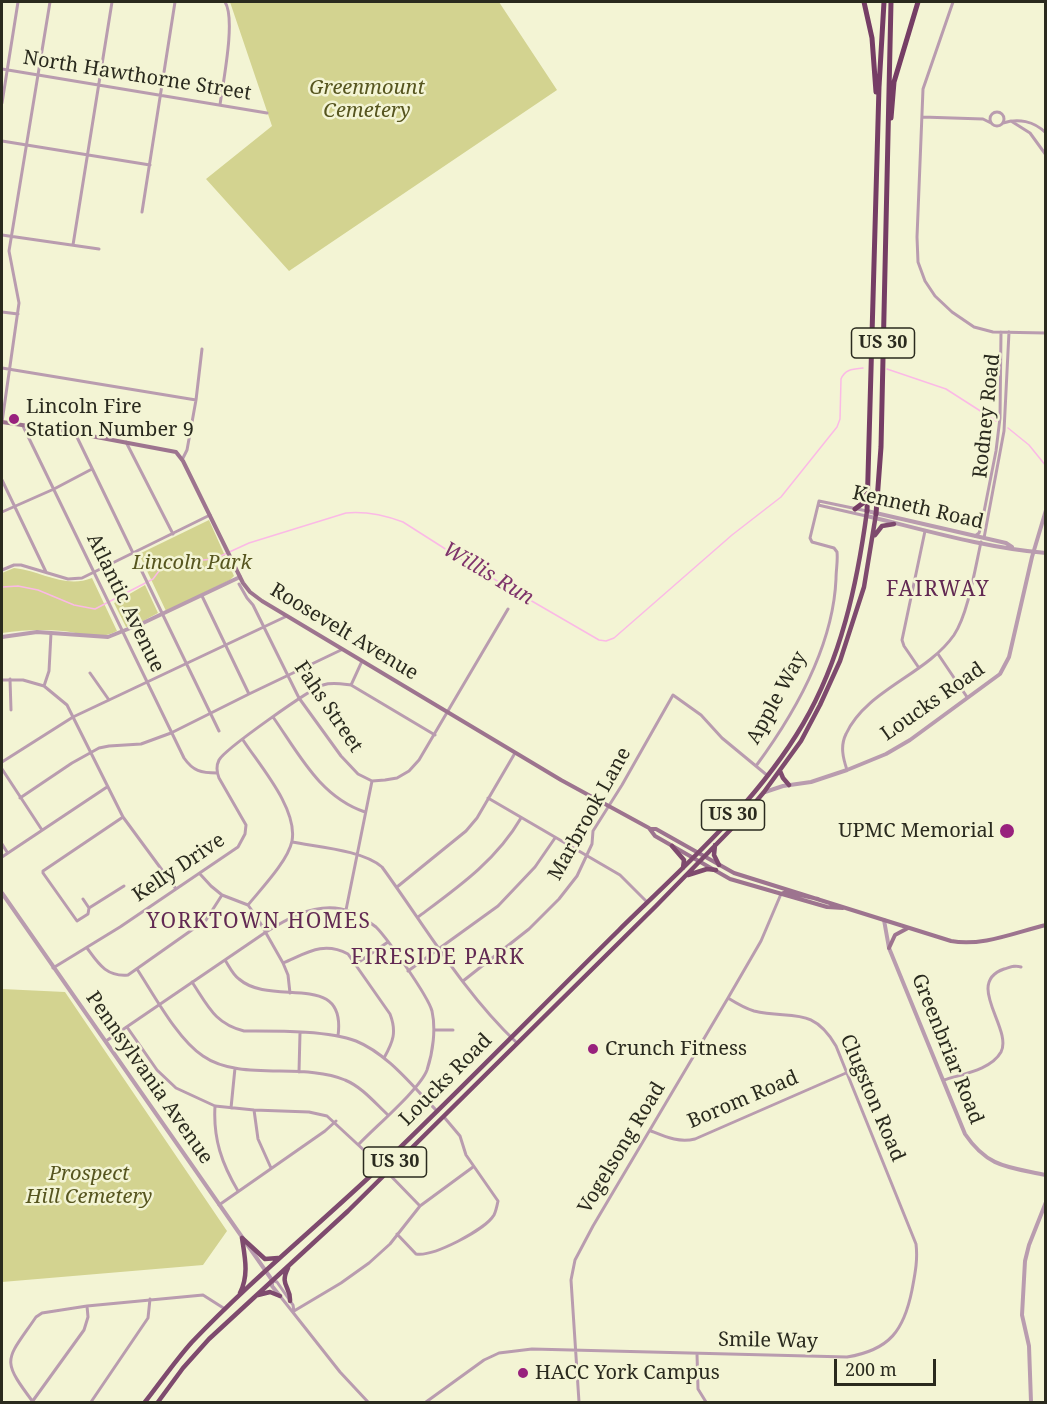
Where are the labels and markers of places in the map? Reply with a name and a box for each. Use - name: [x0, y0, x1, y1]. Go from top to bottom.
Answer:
- place label: Lincoln Fire Station Number 9: [26, 395, 194, 442]
- marker: Lincoln Fire Station Number 9: [7, 412, 21, 426]
- place label: UPMC Memorial: [838, 819, 994, 843]
- marker: UPMC Memorial: [998, 822, 1016, 840]
- place label: Crunch Fitness: [605, 1037, 747, 1061]
- marker: Crunch Fitness: [586, 1042, 600, 1056]
- place label: HACC York Campus: [535, 1361, 720, 1385]
- marker: HACC York Campus: [516, 1366, 530, 1380]

